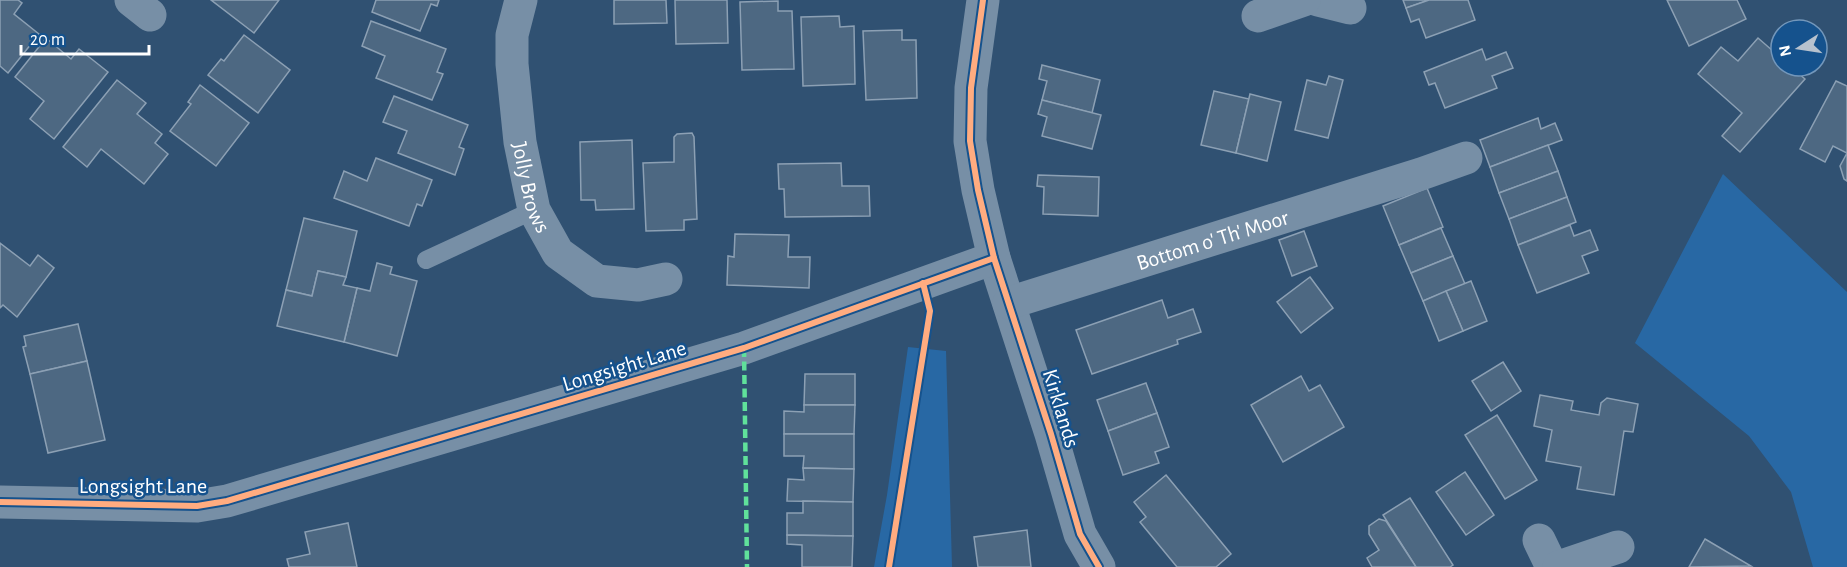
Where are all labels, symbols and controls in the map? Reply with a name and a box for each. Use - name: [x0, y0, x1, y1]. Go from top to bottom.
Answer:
- scale bar: [21, 18, 148, 56]
- north arrow: [1769, 18, 1829, 78]
- text: 20 m: [30, 31, 65, 49]
- text: N: [1776, 44, 1794, 58]
- street label: Jolly Brows: [508, 140, 554, 237]
- street label: Bottom o' Th' Moor: [1134, 206, 1291, 274]
- street label: Longsight Lane: [560, 337, 689, 395]
- street label: Kirklands: [1039, 366, 1083, 450]
- street label: Longsight Lane: [79, 475, 207, 497]

